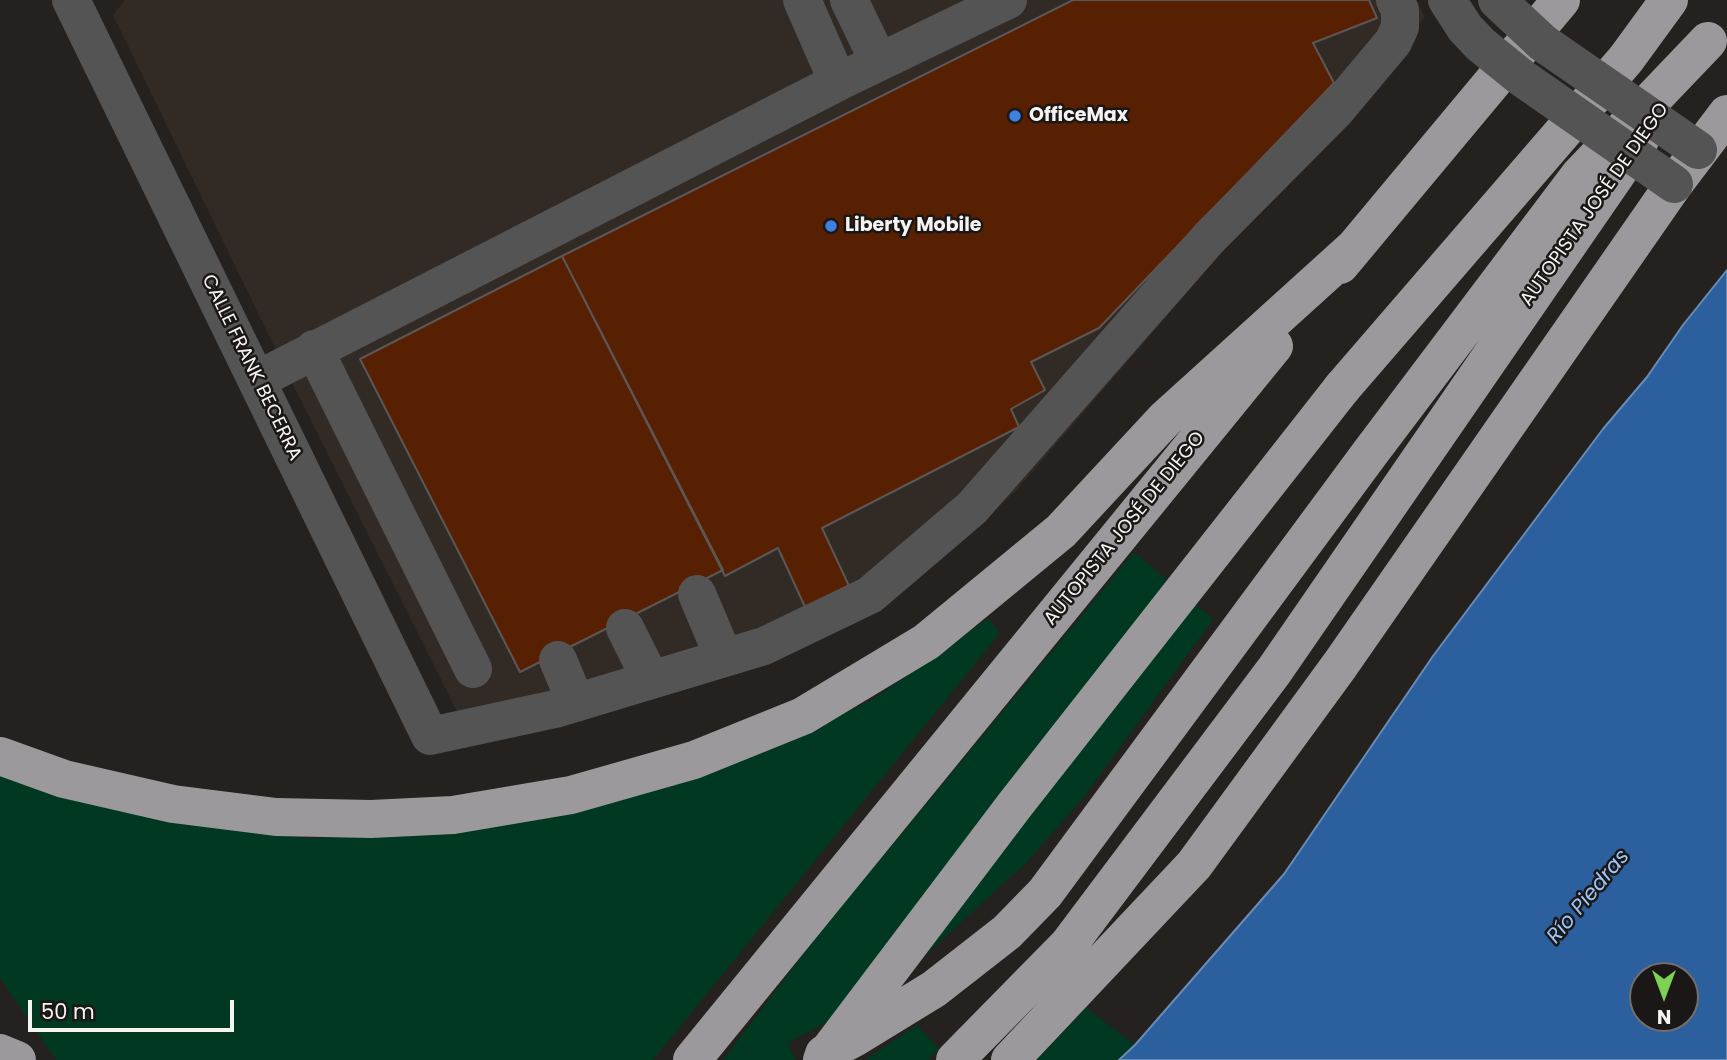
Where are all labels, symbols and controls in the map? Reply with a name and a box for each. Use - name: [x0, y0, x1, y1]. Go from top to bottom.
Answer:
- street label: AUTOPISTA JOSÉ DE DIEGO: [1516, 99, 1674, 311]
- place label: OfficeMax: [1029, 105, 1128, 127]
- marker: OfficeMax: [1007, 108, 1023, 124]
- place label: Liberty Mobile: [845, 215, 982, 237]
- marker: Liberty Mobile: [823, 218, 839, 234]
- street label: CALLE FRANK BECERRA: [196, 271, 306, 465]
- street label: AUTOPISTA JOSÉ DE DIEGO: [1040, 428, 1210, 630]
- water label: Río Piedras: [1542, 845, 1636, 949]
- north arrow: [1629, 962, 1699, 1032]
- scale bar: [32, 986, 238, 1030]
- text: 50 m: [41, 997, 95, 1026]
- text: N: [1657, 1003, 1671, 1030]

